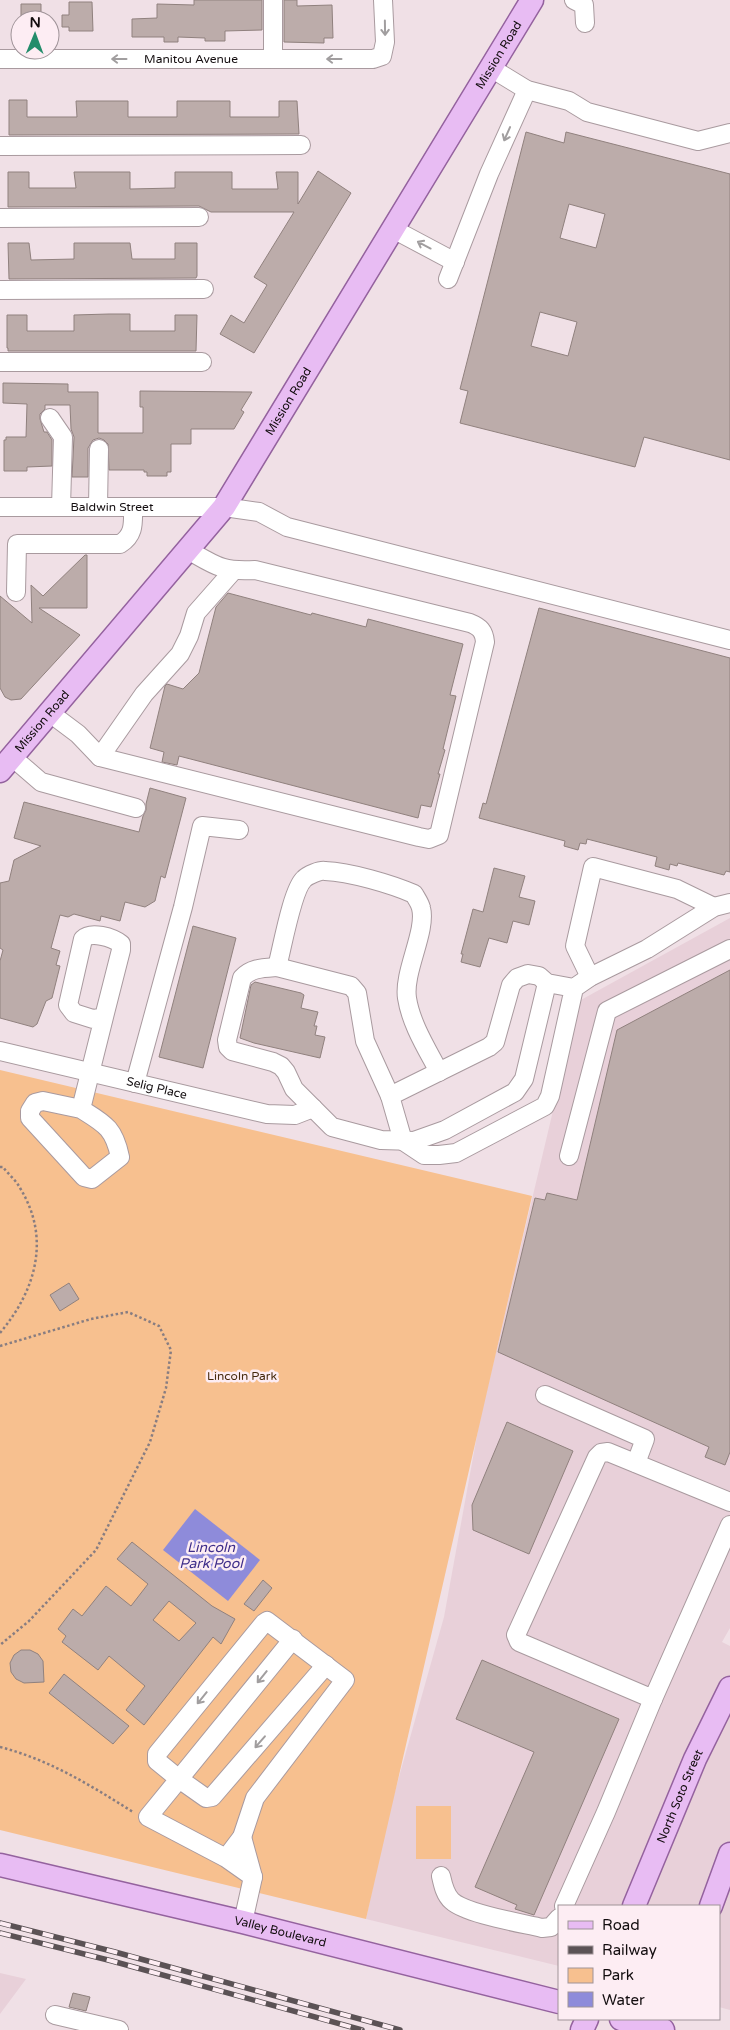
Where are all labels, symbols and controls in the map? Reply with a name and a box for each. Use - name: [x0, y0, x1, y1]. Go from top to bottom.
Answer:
- north arrow: [10, 10, 60, 60]
- text: N: [29, 14, 41, 31]
- street label: Mission Road: [473, 19, 524, 92]
- one-way arrow: [380, 20, 390, 36]
- street label: Manitou Avenue: [144, 52, 238, 66]
- one-way arrow: [111, 54, 128, 64]
- one-way arrow: [326, 54, 342, 64]
- one-way arrow: [502, 126, 511, 141]
- one-way arrow: [417, 240, 432, 250]
- street label: Mission Road: [262, 365, 314, 438]
- street label: Baldwin Street: [71, 500, 154, 514]
- street label: Mission Road: [12, 688, 72, 755]
- street label: Selig Place: [125, 1074, 189, 1102]
- park label: Lincoln Park: [207, 1369, 277, 1383]
- water label: Lincoln Park Pool: [179, 1539, 244, 1572]
- one-way arrow: [256, 1670, 267, 1683]
- one-way arrow: [197, 1691, 208, 1704]
- one-way arrow: [254, 1735, 266, 1748]
- street label: North Soto Street: [654, 1747, 706, 1845]
- legend: [558, 1905, 720, 2020]
- street label: Valley Boulevard: [233, 1913, 328, 1950]
- text: Road: [602, 1916, 640, 1934]
- text: Railway: [602, 1941, 657, 1959]
- text: Park: [602, 1966, 634, 1984]
- text: Water: [602, 1991, 645, 2009]

